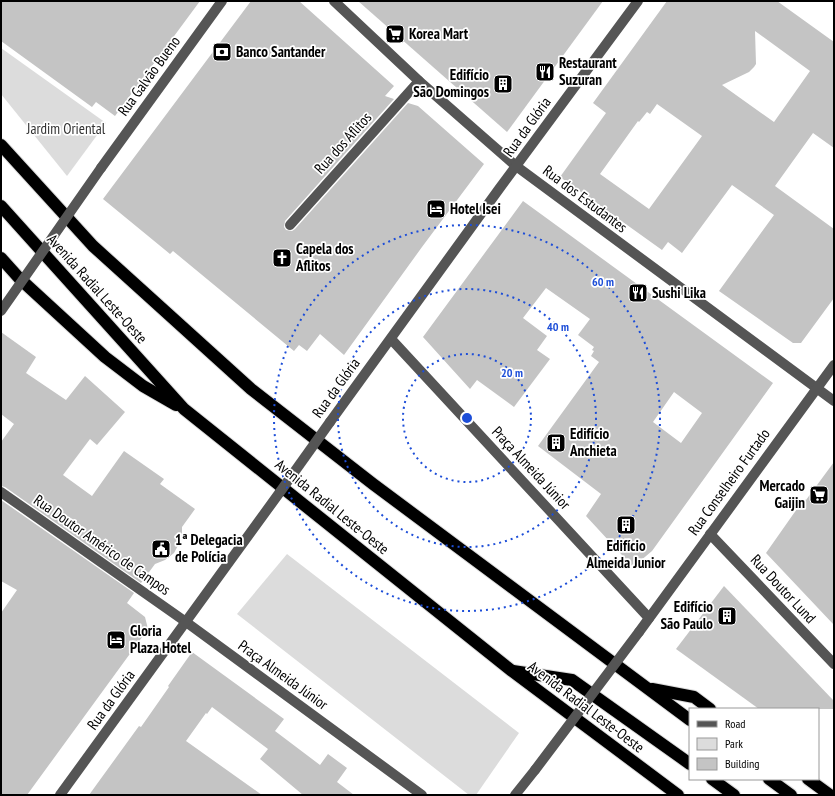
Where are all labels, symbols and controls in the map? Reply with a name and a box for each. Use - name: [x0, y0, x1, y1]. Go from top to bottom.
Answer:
- supermarket icon: Korea Mart: [384, 23, 406, 45]
- place label: Korea Mart: [409, 24, 469, 43]
- street label: Rua Galvão Bueno: [113, 32, 184, 119]
- bank icon: Banco Santander: [211, 41, 233, 63]
- place label: Banco Santander: [236, 42, 326, 61]
- place label: Restaurant Suzuran: [559, 53, 617, 89]
- restaurant icon: Restaurant Suzuran: [534, 61, 556, 83]
- place label: Edifício São Domingos: [413, 65, 489, 101]
- building icon: Edifício São Domingos: [492, 73, 514, 95]
- street label: Rua da Glória: [499, 93, 555, 160]
- street label: Rua dos Aflitos: [310, 108, 375, 178]
- park label: Jardim Oriental: [26, 119, 106, 138]
- street label: Rua dos Estudantes: [539, 161, 631, 236]
- hotel icon: Hotel Isei: [425, 198, 447, 220]
- place label: Hotel Isei: [450, 199, 501, 218]
- street label: Avenida Radial Leste-Oeste: [43, 230, 152, 347]
- place label: Capela dos Aflitos: [295, 239, 354, 275]
- church icon: Capela dos Aflitos: [271, 247, 293, 269]
- text: 60 m: [592, 274, 614, 289]
- restaurant icon: Sushi Lika: [627, 282, 649, 304]
- place label: Sushi Lika: [652, 283, 706, 302]
- text: 40 m: [547, 319, 569, 334]
- street label: Rua da Glória: [308, 354, 364, 421]
- text: 20 m: [501, 365, 523, 380]
- centre of rings: [460, 411, 474, 425]
- street label: Praça Almeida Júnior: [488, 422, 575, 514]
- place label: Edifício Anchieta: [569, 424, 617, 460]
- street label: Rua Conselheiro Furtado: [684, 425, 774, 539]
- building icon: Edifício Anchieta: [545, 432, 567, 454]
- street label: Avenida Radial Leste-Oeste: [272, 455, 393, 558]
- place label: Mercado Gaijin: [759, 476, 805, 512]
- supermarket icon: Mercado Gaijin: [808, 484, 830, 506]
- street label: Rua Doutor Américo de Campos: [30, 490, 174, 599]
- building icon: Edifício Almeida Junior: [615, 514, 637, 536]
- place label: 1ª Delegacia de Polícia: [175, 530, 243, 566]
- place label: Edifício Almeida Junior: [585, 536, 666, 572]
- public building icon: 1ª Delegacia de Polícia: [150, 538, 172, 560]
- street label: Rua Doutor Lund: [747, 550, 820, 627]
- place label: Edifício São Paulo: [660, 597, 713, 633]
- building icon: Edifício São Paulo: [716, 605, 738, 627]
- place label: Gloria Plaza Hotel: [130, 621, 191, 657]
- hotel icon: Gloria Plaza Hotel: [105, 629, 127, 651]
- street label: Praça Almeida Júnior: [235, 636, 333, 714]
- street label: Avenida Radial Leste-Oeste: [524, 657, 648, 757]
- street label: Rua da Glória: [83, 666, 139, 733]
- legend: [689, 708, 819, 780]
- text: Road: [725, 716, 745, 731]
- text: Park: [725, 736, 743, 751]
- text: Building: [725, 756, 760, 771]

